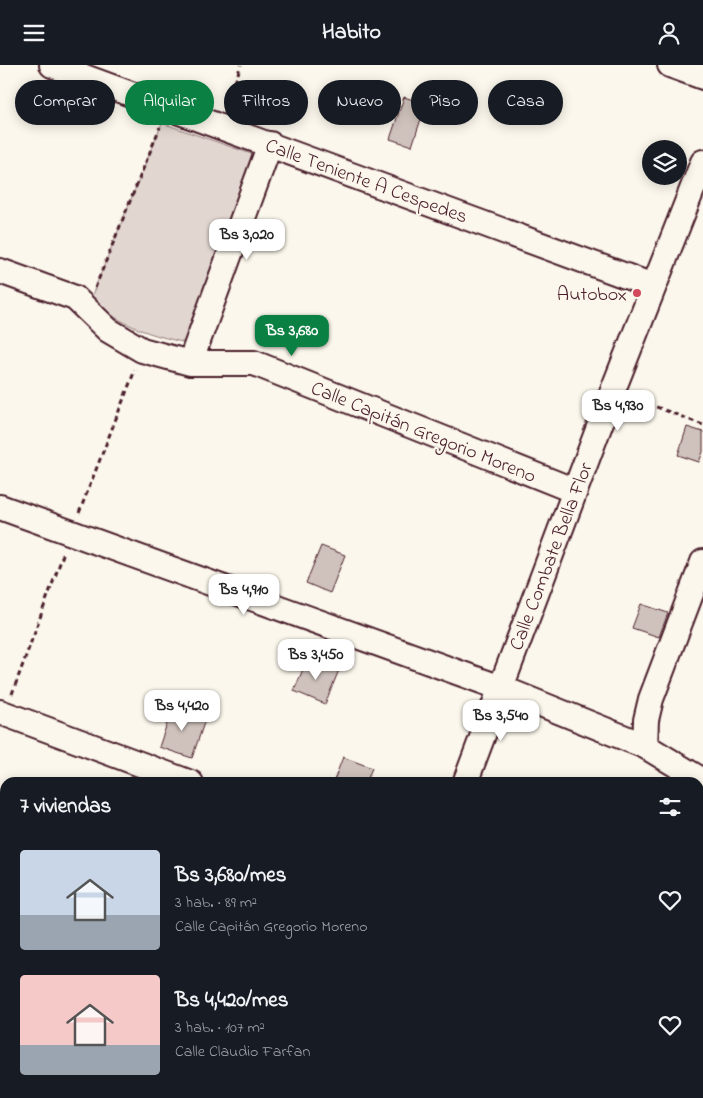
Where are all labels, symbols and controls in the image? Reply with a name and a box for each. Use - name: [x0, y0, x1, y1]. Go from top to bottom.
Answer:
- text: Habito: [322, 17, 381, 49]
- icon: menu: [20, 19, 48, 47]
- icon: person: [655, 19, 683, 47]
- chip: Comprar: [15, 80, 115, 125]
- chip: Alquilar: [125, 80, 214, 125]
- chip: Filtros: [224, 80, 308, 125]
- chip: Nuevo: [318, 80, 401, 125]
- chip: Piso: [411, 80, 478, 125]
- chip: Casa: [488, 80, 563, 125]
- street label: Calle Teniente A Cespedes: [261, 132, 471, 232]
- map controls: [642, 140, 687, 185]
- button: layers: [642, 140, 687, 185]
- pin: Bs 3,020: [195, 219, 299, 261]
- text: Bs 3,020: [220, 223, 274, 247]
- place label: Autobox: [557, 281, 627, 310]
- marker: Autobox: [631, 287, 643, 299]
- pin: Bs 3,680: [240, 315, 344, 357]
- text: Bs 3,680: [266, 319, 318, 343]
- street label: Calle Capitán Gregorio Moreno: [306, 375, 540, 493]
- pin: Bs 4,930: [566, 389, 670, 432]
- text: Bs 4,930: [593, 394, 643, 418]
- street label: Calle Combate Bella Flor: [503, 458, 602, 655]
- pin: Bs 4,910: [192, 573, 296, 616]
- text: Bs 4,910: [219, 578, 269, 602]
- pin: Bs 3,450: [264, 639, 368, 681]
- text: Bs 3,450: [289, 643, 343, 667]
- pin: Bs 4,420: [130, 689, 234, 732]
- text: Bs 4,420: [155, 694, 209, 718]
- pin: Bs 3,540: [449, 699, 553, 742]
- text: Bs 3,540: [474, 704, 528, 728]
- text: 7 viviendas: [20, 792, 111, 822]
- icon: filters: [656, 793, 684, 821]
- text: Bs 3,680/mes: [175, 861, 286, 891]
- icon: home: [60, 870, 120, 930]
- icon: heart: [656, 886, 684, 914]
- text: 3 hab. · 89 m²: [175, 891, 257, 915]
- text: Calle Capitán Gregorio Moreno: [175, 915, 368, 939]
- text: Bs 4,420/mes: [175, 986, 288, 1016]
- icon: home: [60, 995, 120, 1055]
- icon: heart: [656, 1011, 684, 1039]
- text: 3 hab. · 107 m²: [175, 1016, 265, 1040]
- text: Calle Claudio Farfan: [175, 1040, 310, 1064]

